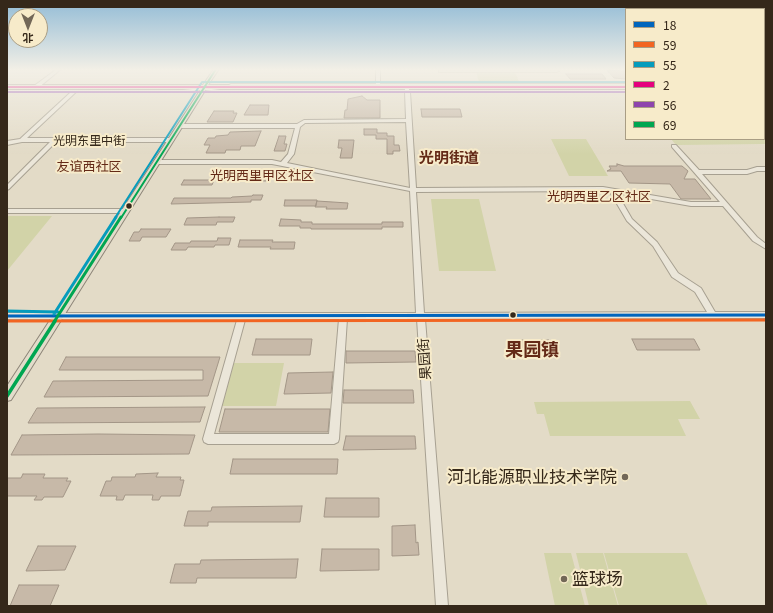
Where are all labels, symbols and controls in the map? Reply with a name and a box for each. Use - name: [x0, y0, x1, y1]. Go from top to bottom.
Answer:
- north arrow: [8, 8, 48, 48]
- legend: [625, 8, 765, 140]
- text: 18: [663, 16, 676, 33]
- text: 北: [23, 31, 34, 47]
- text: 59: [663, 36, 676, 53]
- text: 55: [663, 56, 676, 73]
- text: 2: [663, 76, 670, 93]
- text: 56: [663, 96, 676, 113]
- text: 69: [663, 116, 676, 133]
- street label: 光明东里中街: [53, 133, 125, 147]
- district label: 光明街道: [419, 148, 479, 166]
- district label: 友谊西社区: [57, 158, 121, 174]
- district label: 光明西里甲区社区: [210, 167, 314, 183]
- district label: 光明西里乙区社区: [547, 188, 651, 204]
- unlabelled marker: [124, 201, 134, 211]
- unlabelled marker: [508, 310, 518, 320]
- street label: 果园街: [414, 337, 434, 381]
- district label: 果园镇: [505, 338, 559, 360]
- place label: 河北能源职业技术学院: [447, 467, 617, 487]
- marker: 河北能源职业技术学院: [620, 472, 630, 482]
- place label: 篮球场: [572, 569, 623, 589]
- marker: 篮球场: [559, 574, 569, 584]

